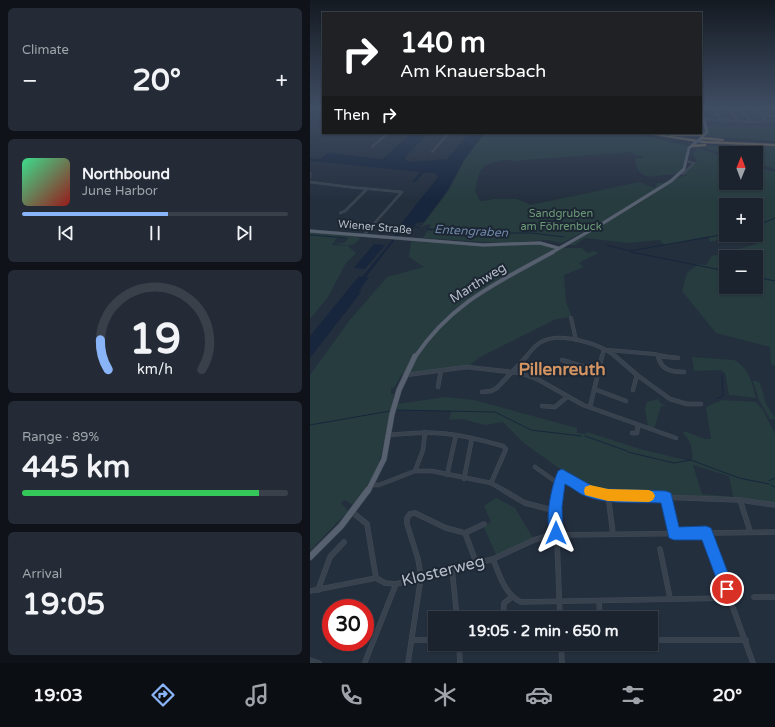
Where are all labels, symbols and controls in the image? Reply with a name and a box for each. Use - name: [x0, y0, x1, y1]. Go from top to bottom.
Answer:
- text: 140 m: [400, 26, 486, 60]
- icon: right: [334, 28, 386, 80]
- text: Climate: [22, 42, 69, 58]
- text: Am Knauersbach: [400, 60, 546, 82]
- text: 20°: [132, 62, 181, 99]
- text: −: [22, 68, 38, 94]
- text: +: [276, 68, 288, 94]
- icon: right: [378, 104, 400, 126]
- text: Then: [334, 106, 370, 124]
- north arrow: [719, 146, 763, 190]
- map controls: [719, 146, 763, 294]
- text: Northbound: [82, 165, 170, 183]
- text: June Harbor: [82, 183, 158, 199]
- button: +: [719, 198, 763, 242]
- park label: Sandgruben am Föhrenbuck: [520, 207, 602, 233]
- street label: Wiener Straße: [338, 217, 412, 237]
- icon: previous: [55, 222, 77, 244]
- icon: pause: [144, 222, 166, 244]
- icon: next: [233, 222, 255, 244]
- water label: Entengraben: [434, 222, 509, 240]
- button: −: [719, 250, 763, 294]
- street label: Marthweg: [447, 259, 509, 307]
- text: 19: [129, 314, 181, 364]
- district label: Pillenreuth: [518, 359, 606, 380]
- text: km/h: [137, 360, 173, 377]
- text: Range · 89%: [22, 429, 99, 445]
- text: 445 km: [22, 449, 130, 486]
- position arrow: [535, 512, 577, 554]
- street label: Klosterweg: [399, 551, 487, 591]
- text: Arrival: [22, 566, 62, 582]
- pin: [710, 572, 744, 606]
- icon: arrive: [716, 578, 738, 600]
- text: 19:05: [22, 586, 105, 623]
- speed limit sign: 30: [322, 599, 374, 651]
- text: 19:05 · 2 min · 650 m: [468, 622, 618, 640]
- icon: directions: [149, 681, 177, 709]
- icon: music: [243, 681, 271, 709]
- icon: phone: [337, 681, 365, 709]
- icon: climate: [431, 681, 459, 709]
- icon: car: [525, 681, 553, 709]
- icon: filters: [619, 681, 647, 709]
- text: 19:03: [33, 684, 83, 706]
- text: 20°: [713, 684, 742, 706]

